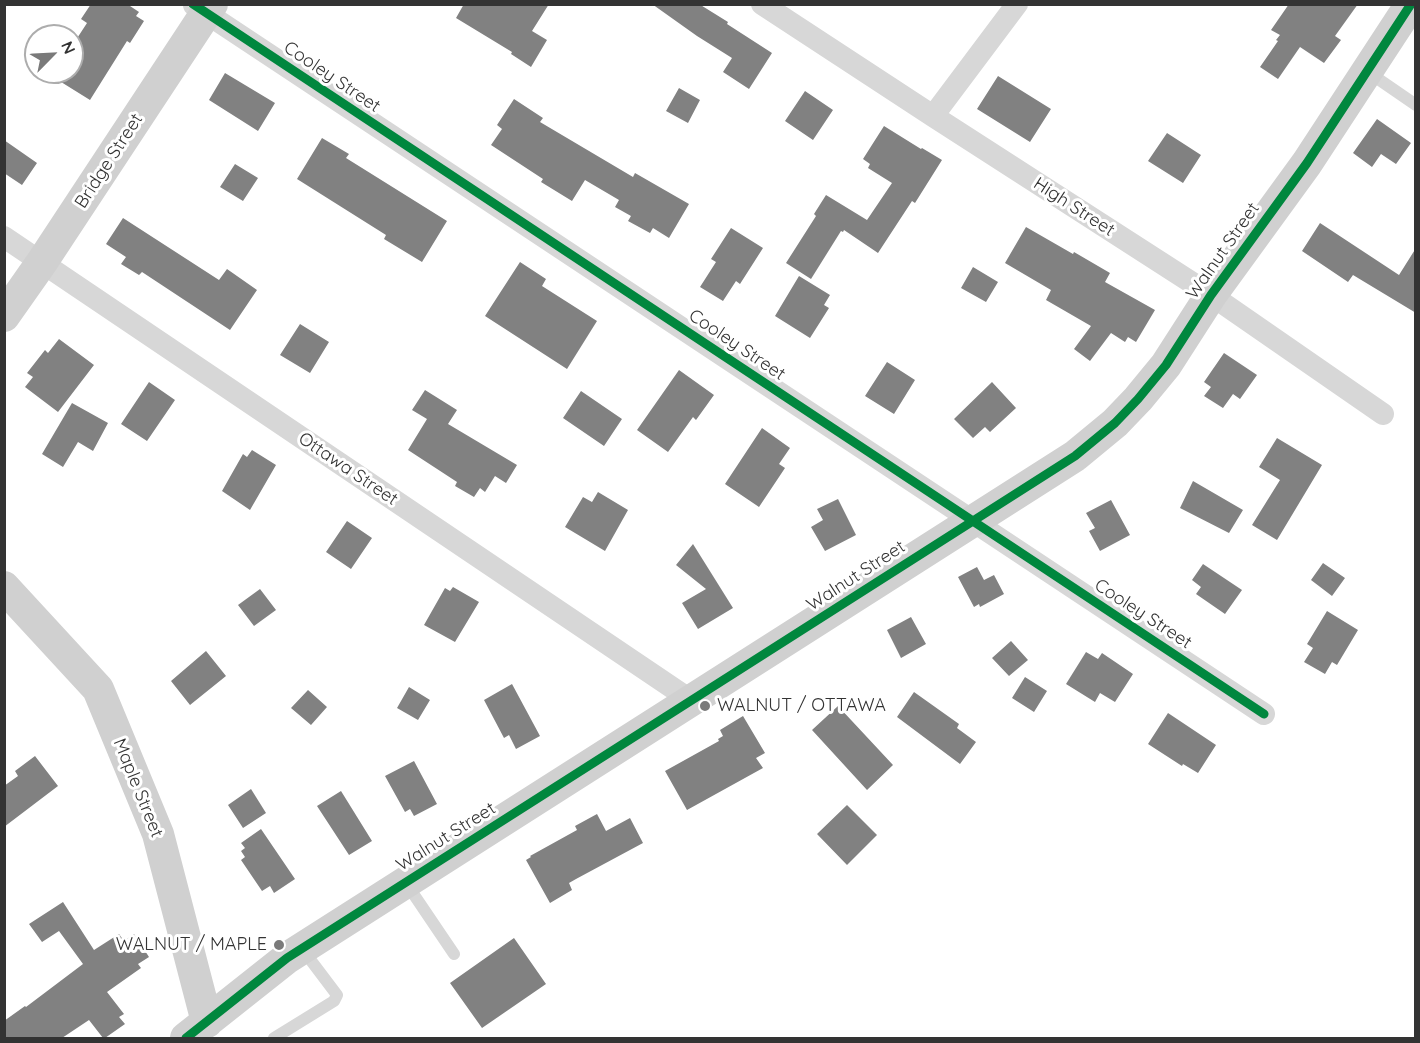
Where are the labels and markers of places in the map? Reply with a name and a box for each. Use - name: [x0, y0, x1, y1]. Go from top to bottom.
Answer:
- place label: WALNUT / OTTAWA: [717, 695, 886, 717]
- marker: WALNUT / OTTAWA: [698, 699, 712, 713]
- place label: WALNUT / MAPLE: [116, 934, 267, 956]
- marker: WALNUT / MAPLE: [272, 938, 286, 952]

